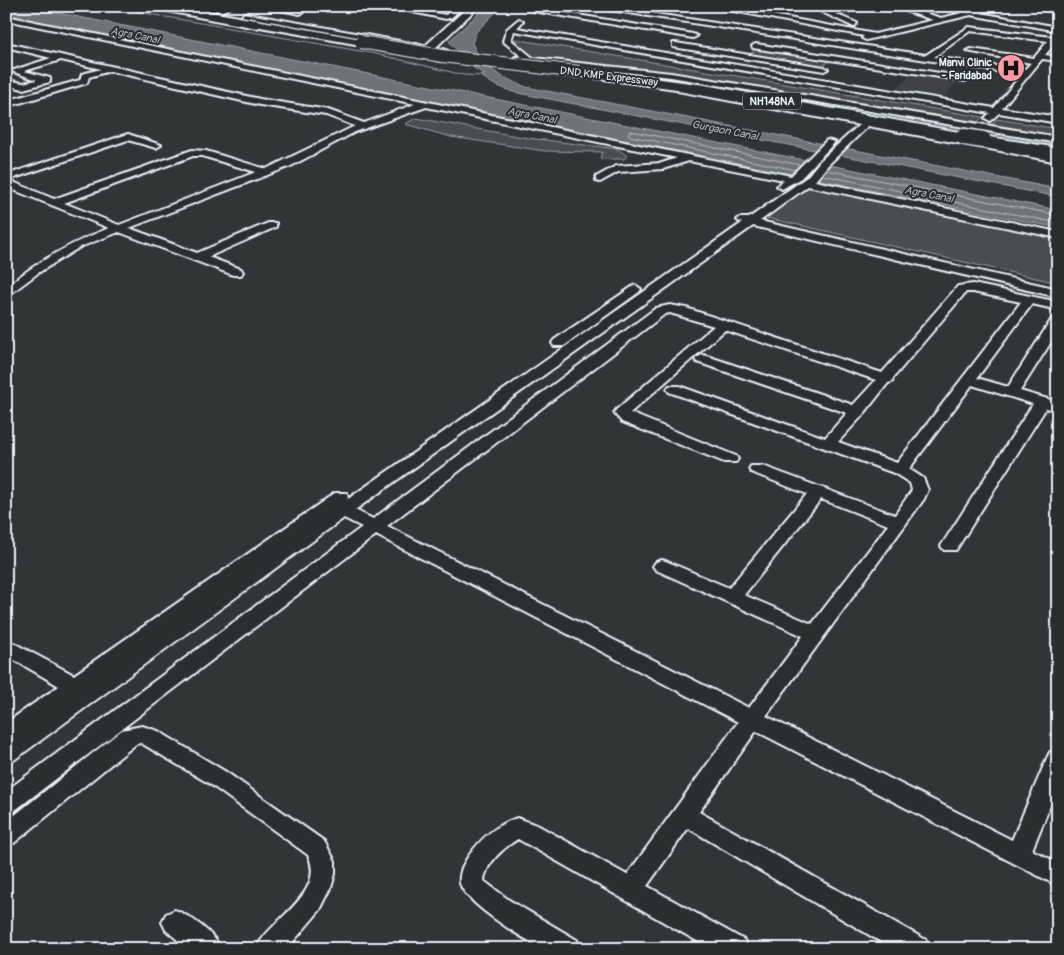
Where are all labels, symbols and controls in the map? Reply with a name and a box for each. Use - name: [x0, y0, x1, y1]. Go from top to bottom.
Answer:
- water label: Agra Canal: [109, 24, 162, 47]
- hospital icon: Manvi Clinic - Faridabad: [996, 53, 1026, 83]
- place label: Manvi Clinic - Faridabad: [939, 56, 992, 82]
- street label: DND KMP Expressway: [559, 64, 659, 89]
- road number: NH148NA: [743, 92, 801, 110]
- water label: Agra Canal: [506, 104, 559, 127]
- water label: Gurgaon Canal: [691, 118, 761, 144]
- water label: Agra Canal: [903, 183, 956, 206]

